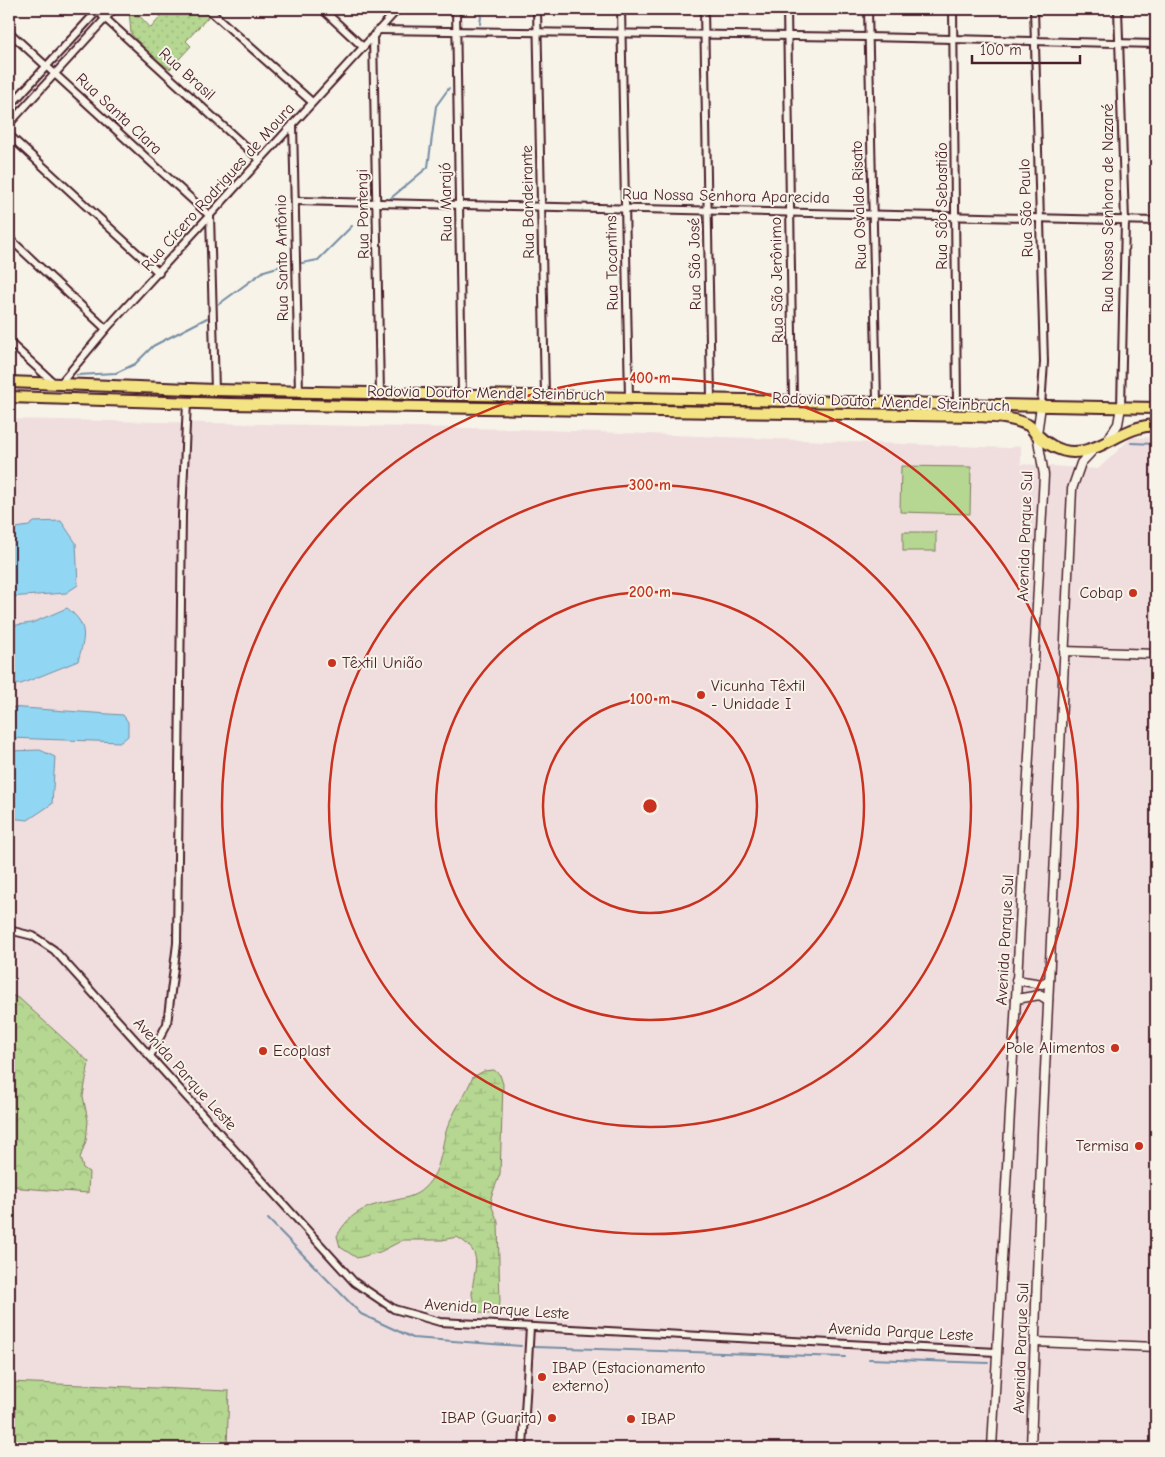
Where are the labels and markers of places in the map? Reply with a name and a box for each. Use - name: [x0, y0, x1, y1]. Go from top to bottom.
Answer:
- place label: Cobap: [1079, 584, 1123, 602]
- marker: Cobap: [1127, 587, 1139, 599]
- place label: Têxtil União: [342, 654, 423, 672]
- marker: Têxtil União: [326, 657, 338, 669]
- place label: Vicunha Têxtil - Unidade I: [711, 677, 805, 713]
- marker: Vicunha Têxtil - Unidade I: [695, 689, 707, 701]
- centre of rings: [641, 797, 659, 815]
- place label: Pole Alimentos: [1006, 1039, 1105, 1057]
- place label: Ecoplast: [273, 1042, 331, 1060]
- marker: Pole Alimentos: [1109, 1042, 1121, 1054]
- marker: Ecoplast: [257, 1045, 269, 1057]
- place label: Termisa: [1076, 1137, 1129, 1155]
- marker: Termisa: [1133, 1140, 1145, 1152]
- place label: IBAP (Estacionamento externo): [552, 1359, 706, 1395]
- marker: IBAP (Estacionamento externo): [536, 1371, 548, 1383]
- place label: IBAP (Guarita): [441, 1409, 542, 1427]
- place label: IBAP: [641, 1410, 675, 1428]
- marker: IBAP (Guarita): [546, 1412, 558, 1424]
- marker: IBAP: [625, 1413, 637, 1425]

